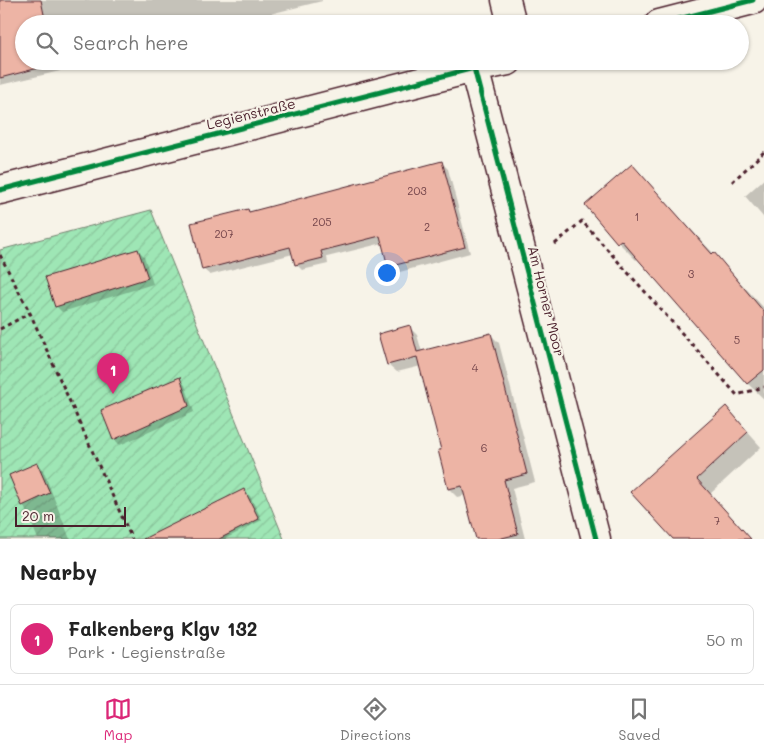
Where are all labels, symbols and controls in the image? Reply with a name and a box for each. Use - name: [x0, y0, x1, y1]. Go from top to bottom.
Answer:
- search box: [15, 15, 749, 70]
- icon: search: [33, 29, 61, 57]
- text: Search here: [73, 30, 189, 55]
- street label: Legienstraße: [204, 93, 297, 134]
- house number: 203: [407, 183, 427, 198]
- house number: 1: [635, 209, 639, 224]
- house number: 205: [312, 214, 332, 229]
- house number: 2: [424, 219, 430, 234]
- house number: 207: [214, 226, 234, 241]
- street label: Am Horner Moor: [524, 244, 569, 358]
- your location: [374, 260, 400, 286]
- house number: 3: [688, 266, 695, 281]
- house number: 5: [734, 332, 740, 347]
- pin: 1: [97, 353, 129, 394]
- house number: 4: [472, 360, 479, 375]
- house number: 6: [481, 440, 487, 455]
- scale bar: [15, 504, 126, 527]
- text: 20 m: [22, 506, 54, 525]
- house number: 7: [714, 513, 720, 528]
- text: Nearby: [20, 558, 97, 585]
- text: Falkenberg Klgv 132: [68, 616, 257, 641]
- text: 1: [33, 629, 41, 650]
- text: 50 m: [706, 629, 743, 650]
- text: Park · Legienstraße: [68, 641, 226, 662]
- tab: Map: [104, 695, 132, 744]
- tab: Directions: [340, 695, 411, 744]
- tab: Saved: [619, 695, 660, 744]

